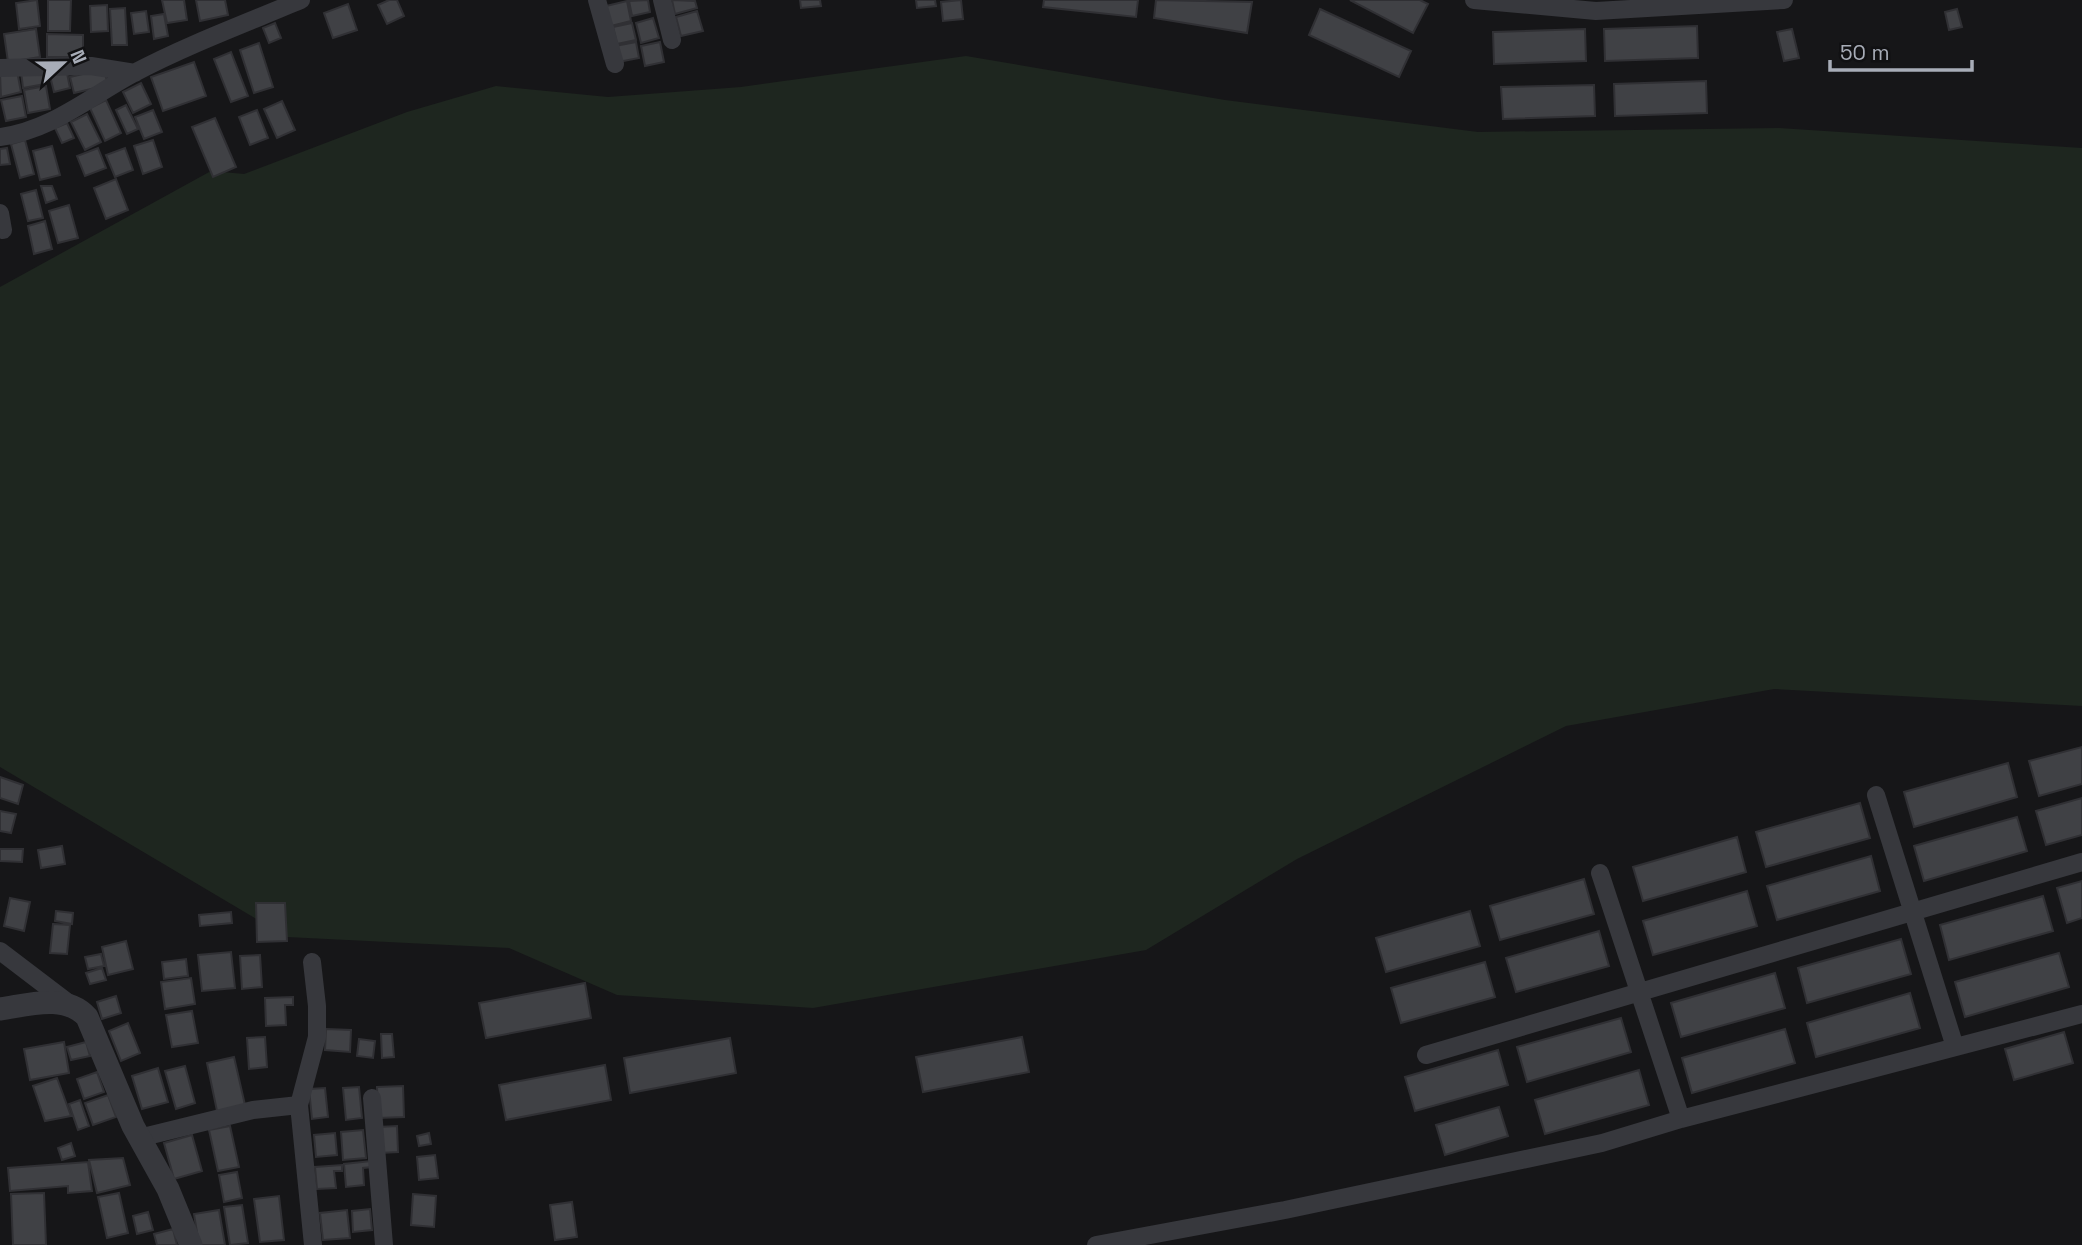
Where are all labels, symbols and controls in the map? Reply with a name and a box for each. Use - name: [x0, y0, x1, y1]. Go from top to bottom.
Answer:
- north arrow: [28, 28, 98, 98]
- scale bar: [1830, 28, 1972, 72]
- text: 50 m: [1840, 39, 1890, 66]
- text: N: [64, 46, 92, 67]

